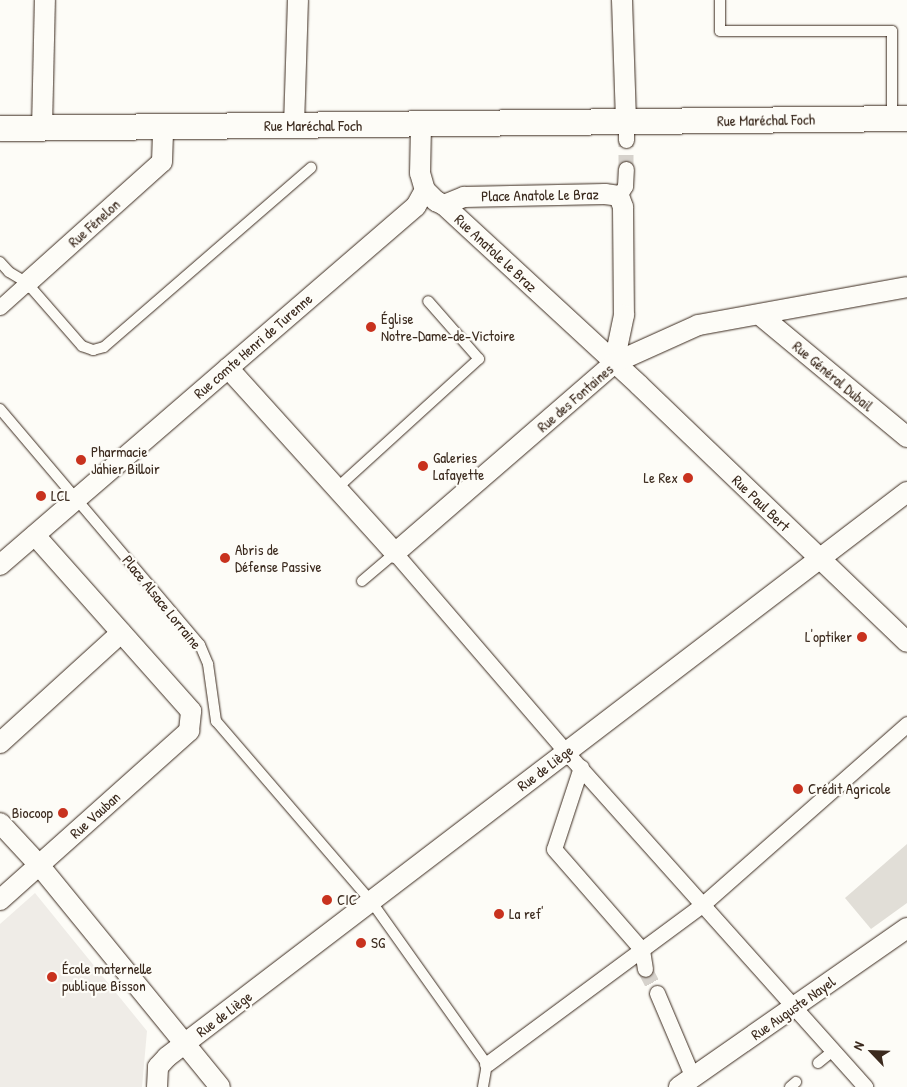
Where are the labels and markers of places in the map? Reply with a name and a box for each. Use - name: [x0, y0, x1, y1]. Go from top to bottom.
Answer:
- place label: Église Notre-Dame-de-Victoire: [381, 309, 515, 344]
- marker: Église Notre-Dame-de-Victoire: [365, 321, 377, 333]
- place label: Pharmacie Jahier Billoir: [91, 442, 160, 477]
- place label: Galeries Lafayette: [433, 448, 484, 483]
- marker: Pharmacie Jahier Billoir: [75, 454, 87, 466]
- marker: Galeries Lafayette: [417, 460, 429, 472]
- place label: Le Rex: [644, 469, 678, 487]
- marker: Le Rex: [682, 472, 694, 484]
- place label: LCL: [51, 487, 70, 505]
- marker: LCL: [35, 490, 47, 502]
- place label: Abris de Défense Passive: [235, 540, 321, 575]
- marker: Abris de Défense Passive: [219, 552, 231, 564]
- place label: L'optiker: [805, 628, 852, 646]
- marker: L'optiker: [856, 631, 868, 643]
- place label: Crédit Agricole: [808, 780, 891, 798]
- marker: Crédit Agricole: [792, 783, 804, 795]
- place label: Biocoop: [12, 804, 53, 822]
- marker: Biocoop: [57, 807, 69, 819]
- place label: CIC: [337, 891, 357, 909]
- marker: CIC: [321, 894, 333, 906]
- place label: La ref': [509, 905, 543, 923]
- marker: La ref': [493, 908, 505, 920]
- place label: SG: [371, 934, 385, 952]
- marker: SG: [355, 937, 367, 949]
- place label: École maternelle publique Bisson: [62, 959, 152, 994]
- marker: École maternelle publique Bisson: [46, 971, 58, 983]

